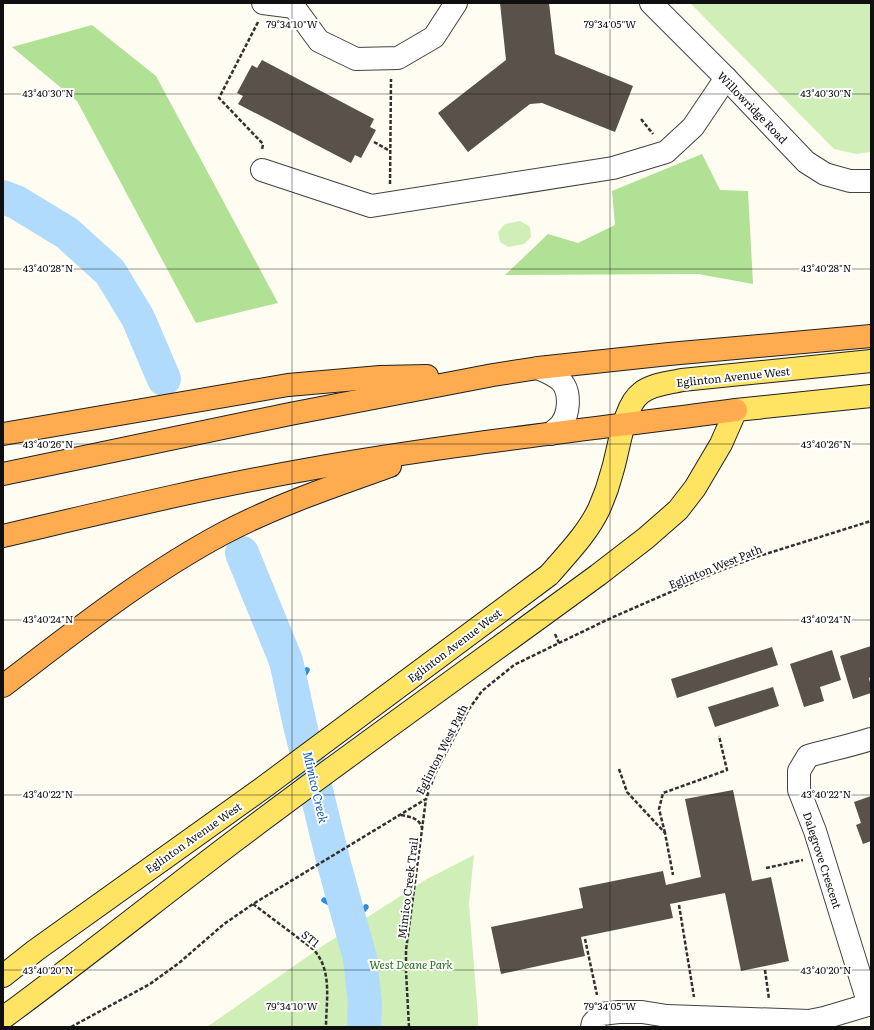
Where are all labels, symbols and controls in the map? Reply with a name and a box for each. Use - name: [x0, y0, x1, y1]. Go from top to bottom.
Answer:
- text: 79°34'10"W: [266, 16, 318, 31]
- text: 79°34'05"W: [584, 16, 636, 31]
- street label: Willowridge Road: [714, 67, 792, 147]
- text: 43°40'30"N: [22, 85, 74, 100]
- text: 43°40'30"N: [800, 85, 852, 100]
- text: 43°40'28"N: [23, 260, 73, 275]
- text: 43°40'28"N: [801, 260, 851, 275]
- street label: Eglinton Avenue West: [675, 362, 791, 390]
- text: 43°40'26"N: [23, 436, 73, 451]
- text: 43°40'26"N: [801, 436, 851, 451]
- street label: Eglinton West Path: [666, 540, 764, 592]
- street label: Eglinton Avenue West: [404, 604, 505, 686]
- text: 43°40'24"N: [23, 611, 73, 626]
- text: 43°40'24"N: [801, 611, 851, 626]
- street label: Eglinton West Path: [411, 701, 471, 797]
- water label: Mimico Creek: [299, 749, 333, 825]
- text: 43°40'22"N: [23, 786, 73, 801]
- text: 43°40'22"N: [801, 786, 851, 801]
- street label: Eglinton Avenue West: [142, 797, 245, 876]
- street label: Dalegrove Crescent: [800, 809, 846, 911]
- street label: Mimico Creek Trail: [393, 836, 421, 940]
- street label: ST1: [299, 926, 324, 951]
- park label: West Deane Park: [369, 956, 453, 972]
- text: 43°40'20"N: [23, 962, 73, 977]
- text: 43°40'20"N: [801, 962, 851, 977]
- text: 79°34'10"W: [266, 998, 318, 1013]
- text: 79°34'05"W: [584, 998, 636, 1013]

